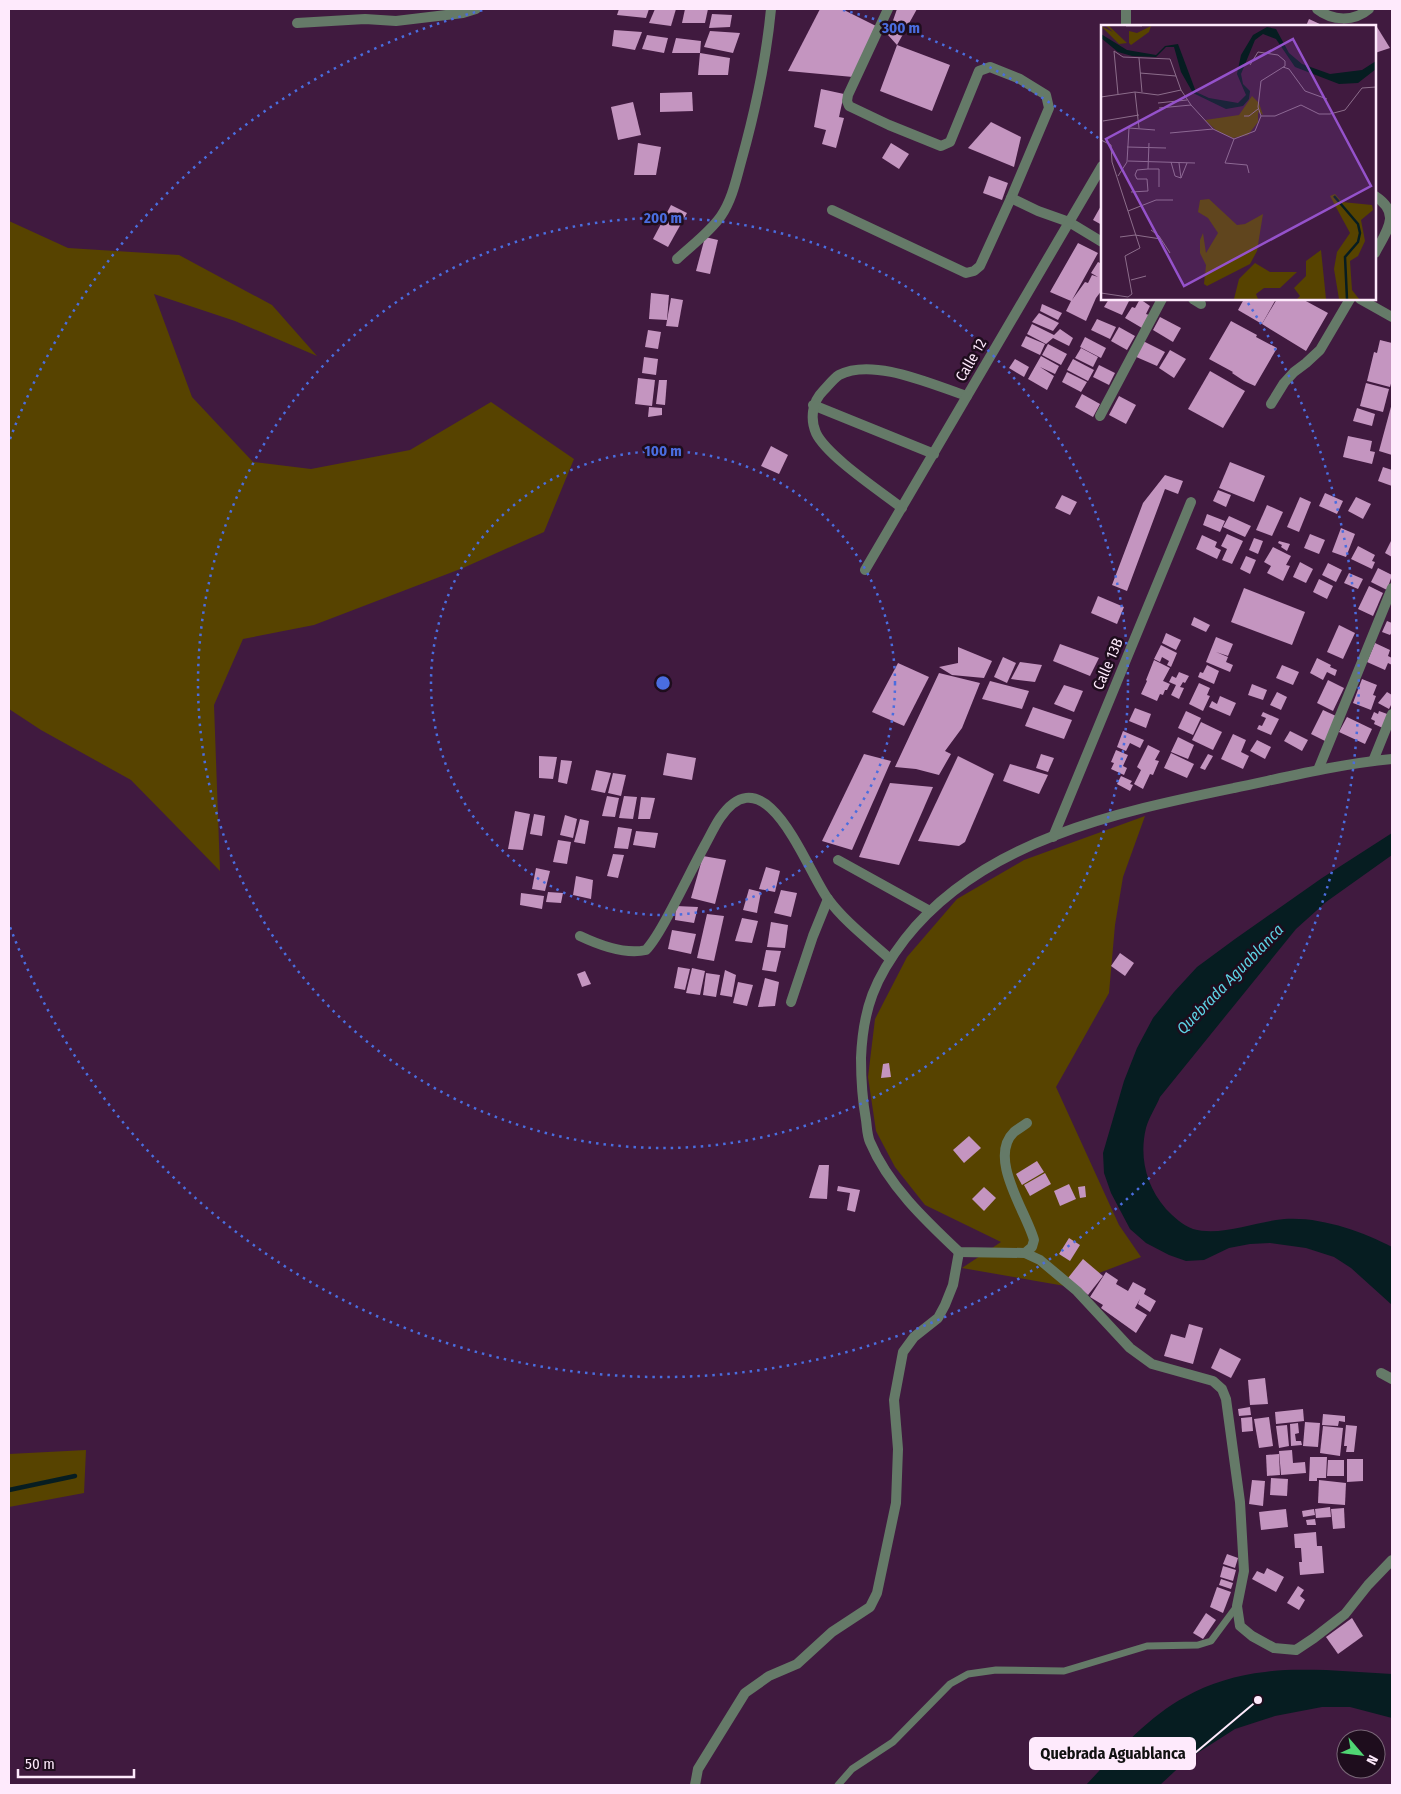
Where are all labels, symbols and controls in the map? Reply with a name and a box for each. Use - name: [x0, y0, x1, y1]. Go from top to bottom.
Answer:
- text: 300 m: [881, 19, 920, 37]
- inset map: [1101, 25, 1376, 300]
- text: 200 m: [643, 209, 682, 227]
- street label: Calle 12: [952, 335, 990, 384]
- text: 100 m: [644, 442, 682, 460]
- street label: Calle 13B: [1089, 636, 1127, 692]
- centre of rings: [654, 674, 672, 692]
- water label: Quebrada Aguablanca: [1173, 920, 1287, 1038]
- north arrow: [1336, 1729, 1386, 1779]
- callout: Quebrada Aguablanca: [1030, 1738, 1195, 1769]
- text: Quebrada Aguablanca: [1040, 1744, 1186, 1763]
- scale bar: [18, 1746, 134, 1778]
- text: N: [1363, 1752, 1382, 1768]
- text: 50 m: [25, 1755, 55, 1773]

